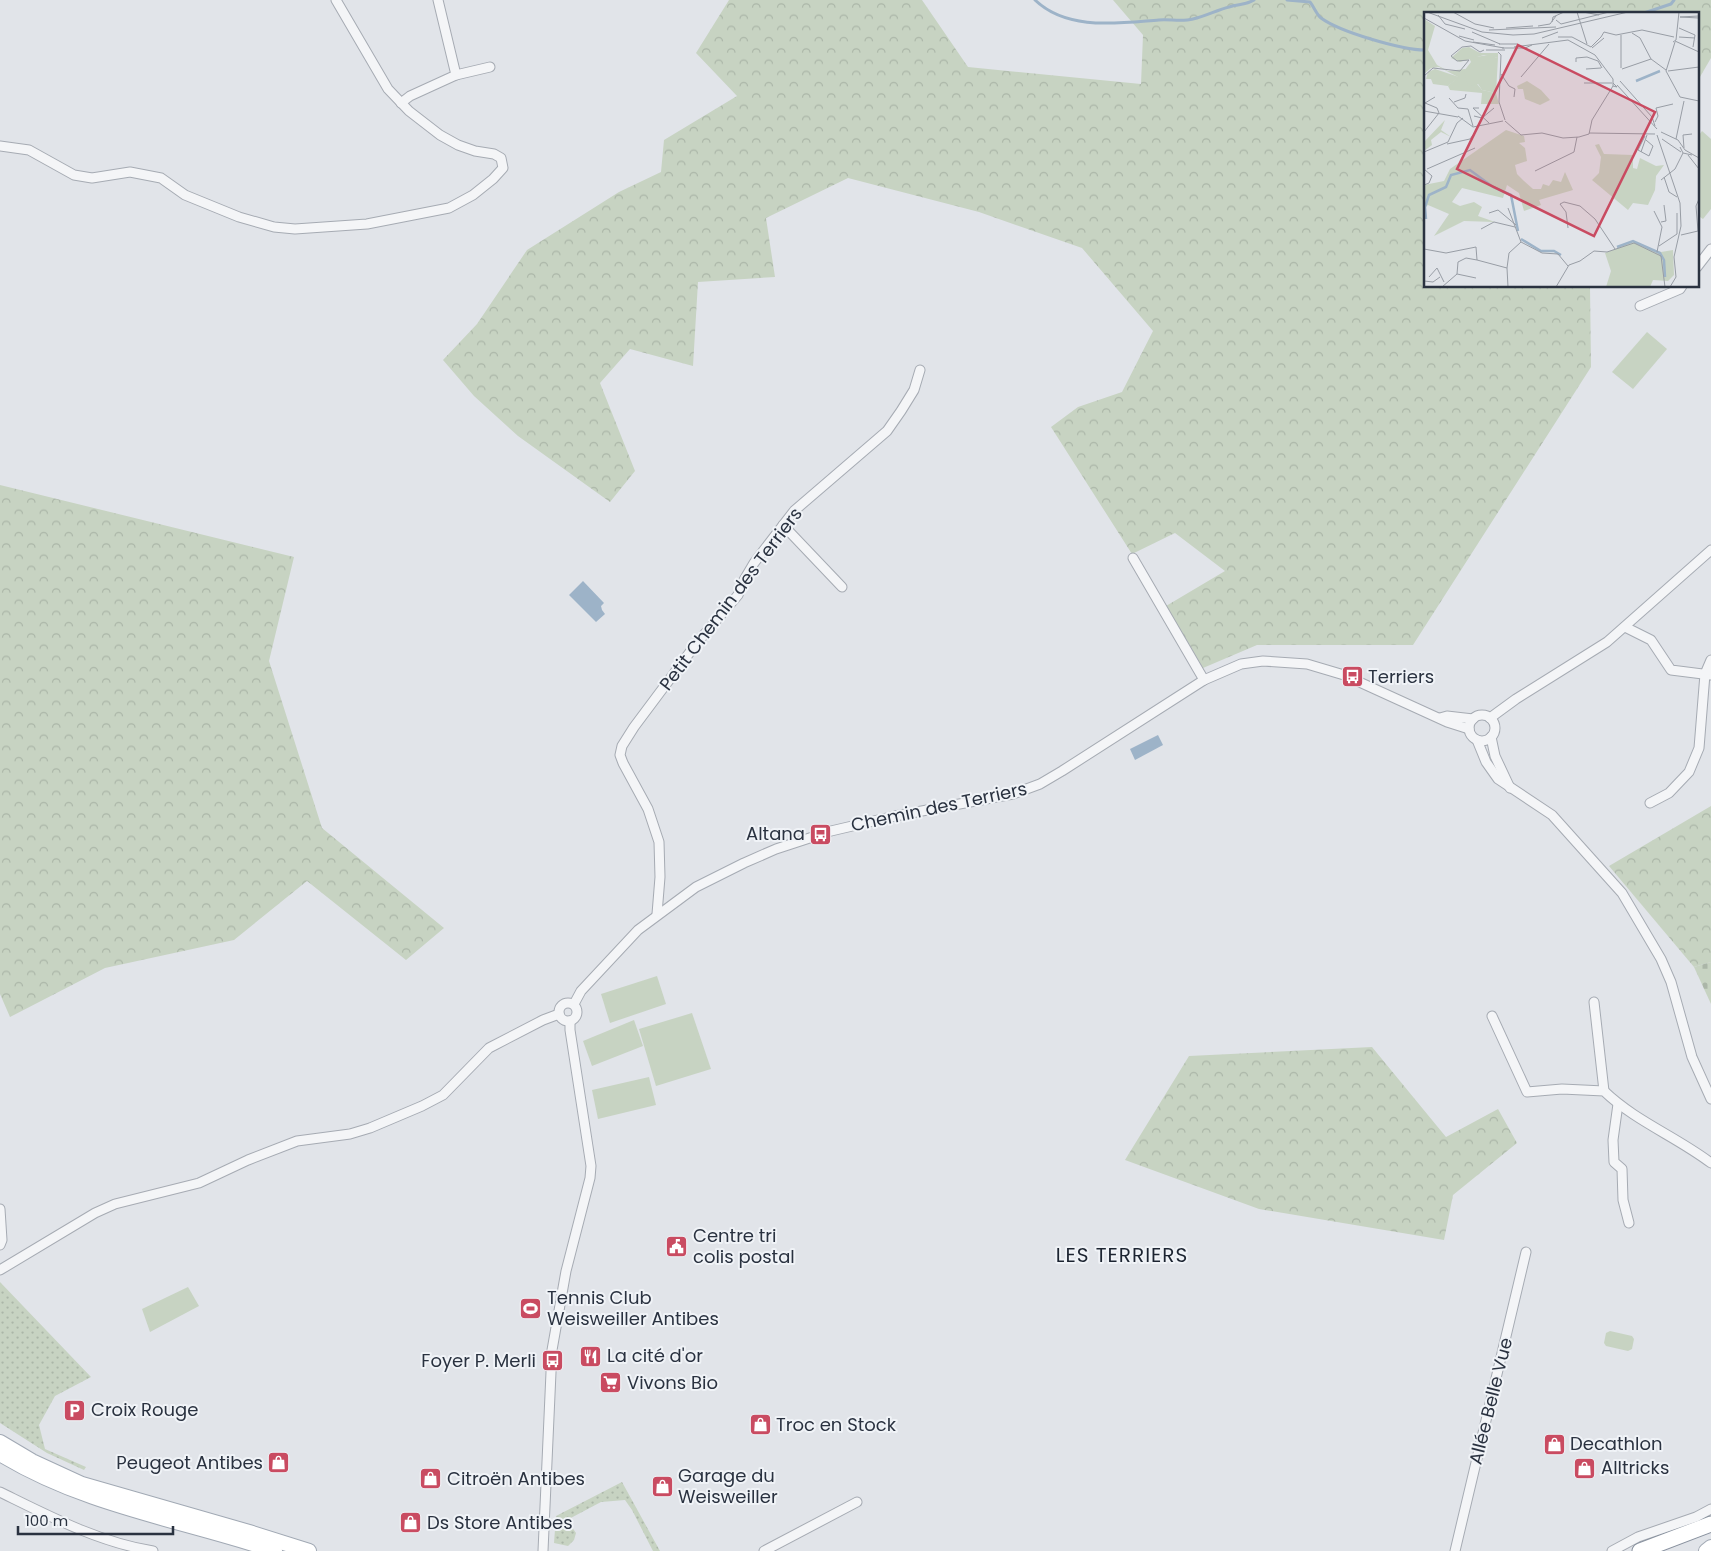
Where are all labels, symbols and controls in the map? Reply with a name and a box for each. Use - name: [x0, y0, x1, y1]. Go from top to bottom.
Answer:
- inset map: [1424, 12, 1698, 288]
- street label: Petit Chemin des Terriers: [653, 502, 808, 695]
- place label: Terriers: [1368, 664, 1434, 689]
- bus stop icon: Terriers: [1340, 665, 1364, 689]
- street label: Chemin des Terriers: [849, 776, 1029, 837]
- place label: Altana: [746, 821, 805, 846]
- bus stop icon: Altana: [809, 822, 833, 846]
- place label: Centre tri colis postal: [693, 1223, 795, 1269]
- public building icon: Centre tri colis postal: [665, 1234, 689, 1258]
- district label: LES TERRIERS: [1056, 1241, 1188, 1269]
- place label: Tennis Club Weisweiller Antibes: [547, 1285, 719, 1331]
- sports icon: Tennis Club Weisweiller Antibes: [519, 1296, 543, 1320]
- street label: Allée Belle Vue: [1463, 1335, 1518, 1467]
- place label: La cité d'or: [607, 1343, 703, 1368]
- restaurant icon: La cité d'or: [579, 1344, 603, 1368]
- place label: Foyer P. Merli: [421, 1348, 536, 1373]
- bus stop icon: Foyer P. Merli: [540, 1349, 564, 1373]
- place label: Vivons Bio: [627, 1370, 718, 1395]
- supermarket icon: Vivons Bio: [599, 1371, 623, 1395]
- place label: Croix Rouge: [91, 1397, 198, 1422]
- parking icon: Croix Rouge: [63, 1398, 87, 1422]
- place label: Troc en Stock: [776, 1412, 897, 1437]
- shop icon: Troc en Stock: [748, 1413, 772, 1437]
- place label: Decathlon: [1570, 1431, 1663, 1456]
- shop icon: Decathlon: [1542, 1432, 1566, 1456]
- place label: Peugeot Antibes: [116, 1450, 263, 1475]
- shop icon: Peugeot Antibes: [267, 1451, 291, 1475]
- place label: Alltricks: [1601, 1455, 1669, 1480]
- shop icon: Alltricks: [1573, 1456, 1597, 1480]
- place label: Garage du Weisweiller: [678, 1463, 778, 1509]
- place label: Citroën Antibes: [447, 1466, 585, 1491]
- shop icon: Citroën Antibes: [419, 1467, 443, 1491]
- shop icon: Garage du Weisweiller: [650, 1474, 674, 1498]
- scale bar: [18, 1504, 172, 1536]
- text: 100 m: [25, 1510, 68, 1531]
- place label: Ds Store Antibes: [427, 1510, 573, 1535]
- shop icon: Ds Store Antibes: [399, 1511, 423, 1535]

